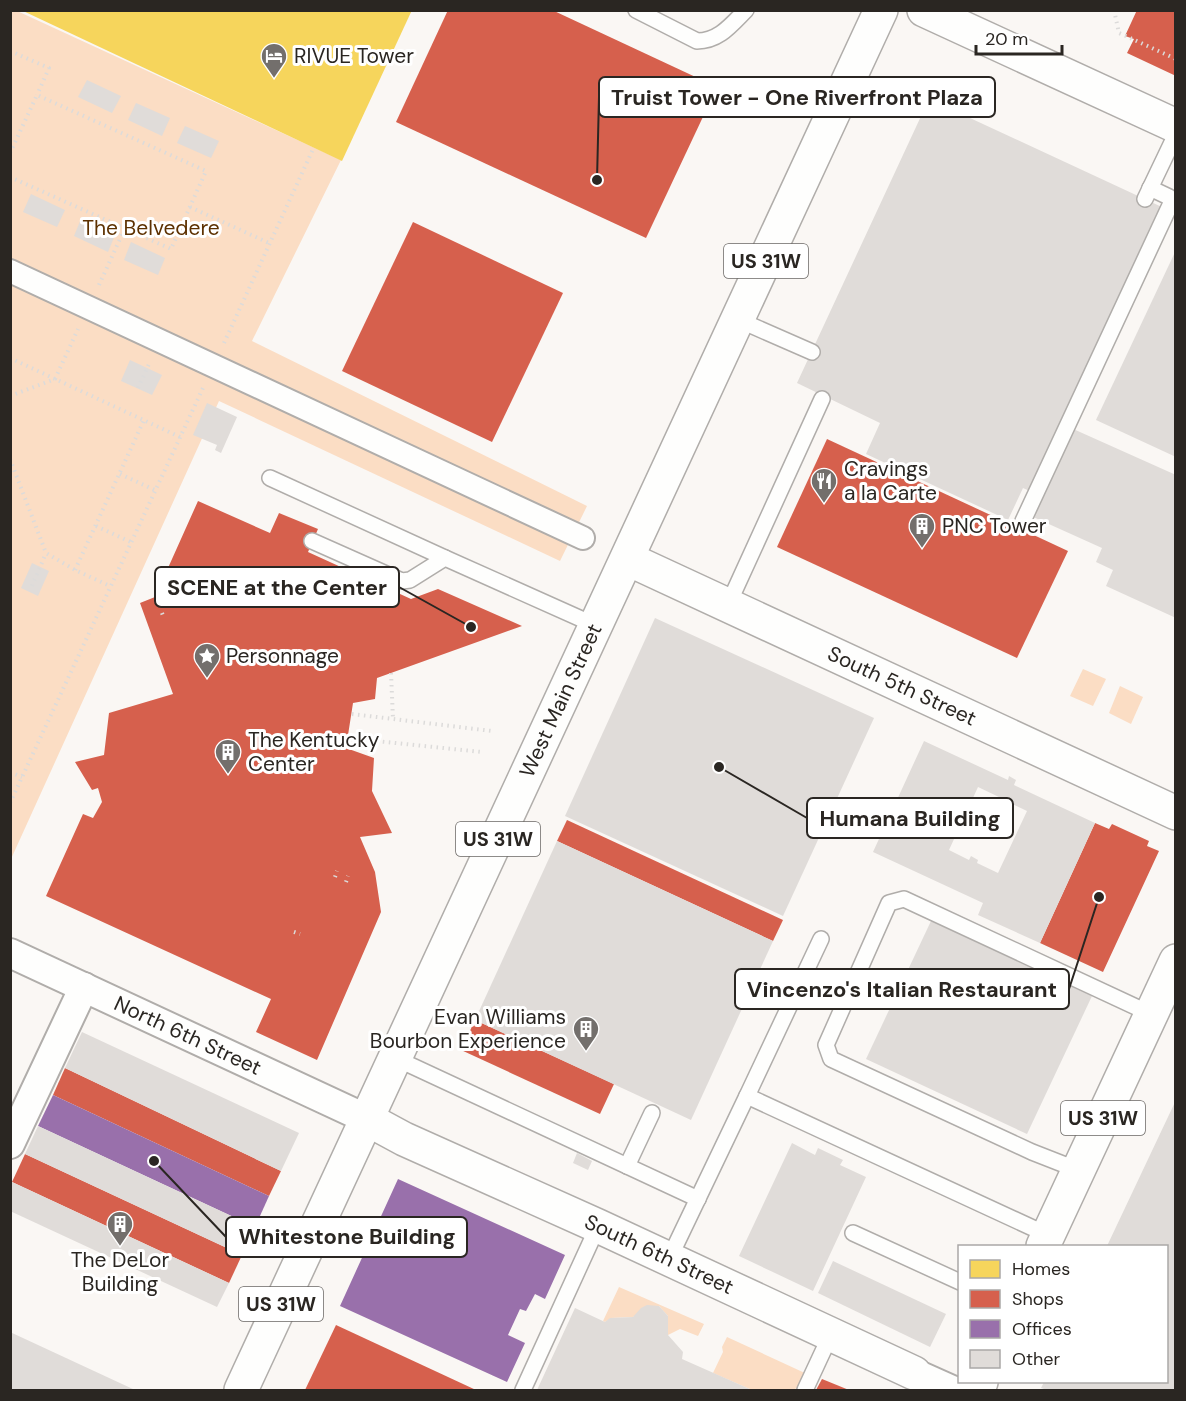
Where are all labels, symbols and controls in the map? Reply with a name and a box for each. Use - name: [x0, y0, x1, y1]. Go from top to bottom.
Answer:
- scale bar: [976, 18, 1062, 56]
- text: 20 m: [985, 27, 1028, 51]
- hotel icon: RIVUE Tower: [259, 41, 289, 79]
- place label: RIVUE Tower: [294, 42, 414, 70]
- callout: Truist Tower - One Riverfront Plaza: [599, 77, 995, 117]
- text: Truist Tower - One Riverfront Plaza: [611, 83, 983, 112]
- park label: The Belvedere: [82, 214, 220, 242]
- road number: US 31W: [724, 244, 808, 278]
- place label: Cravings a la Carte: [844, 455, 937, 507]
- restaurant icon: Cravings a la Carte: [809, 466, 839, 504]
- building icon: PNC Tower: [907, 511, 937, 549]
- place label: PNC Tower: [942, 512, 1047, 540]
- callout: SCENE at the Center: [155, 567, 399, 607]
- text: SCENE at the Center: [167, 573, 387, 602]
- street label: West Main Street: [513, 619, 608, 782]
- street label: South 5th Street: [823, 639, 981, 733]
- place icon: Personnage: [192, 641, 222, 679]
- place label: Personnage: [226, 642, 339, 670]
- place label: The Kentucky Center: [248, 726, 380, 778]
- building icon: The Kentucky Center: [213, 737, 243, 775]
- callout: Humana Building: [807, 798, 1013, 838]
- text: Humana Building: [819, 804, 1001, 833]
- road number: US 31W: [456, 822, 540, 856]
- callout: Vincenzo's Italian Restaurant: [735, 969, 1069, 1009]
- text: Vincenzo's Italian Restaurant: [747, 975, 1057, 1004]
- street label: North 6th Street: [110, 989, 266, 1082]
- place label: Evan Williams Bourbon Experience: [370, 1003, 566, 1055]
- building icon: Evan Williams Bourbon Experience: [571, 1014, 601, 1052]
- road number: US 31W: [1061, 1101, 1145, 1135]
- street label: South 6th Street: [580, 1208, 738, 1301]
- building icon: The DeLor Building: [105, 1209, 135, 1247]
- callout: Whitestone Building: [226, 1217, 467, 1257]
- text: Whitestone Building: [238, 1222, 456, 1251]
- legend: [958, 1245, 1168, 1383]
- place label: The DeLor Building: [71, 1246, 170, 1298]
- text: Homes: [1012, 1257, 1070, 1281]
- road number: US 31W: [239, 1287, 323, 1321]
- text: Shops: [1012, 1287, 1064, 1311]
- text: Offices: [1012, 1317, 1072, 1341]
- text: Other: [1012, 1347, 1061, 1371]

